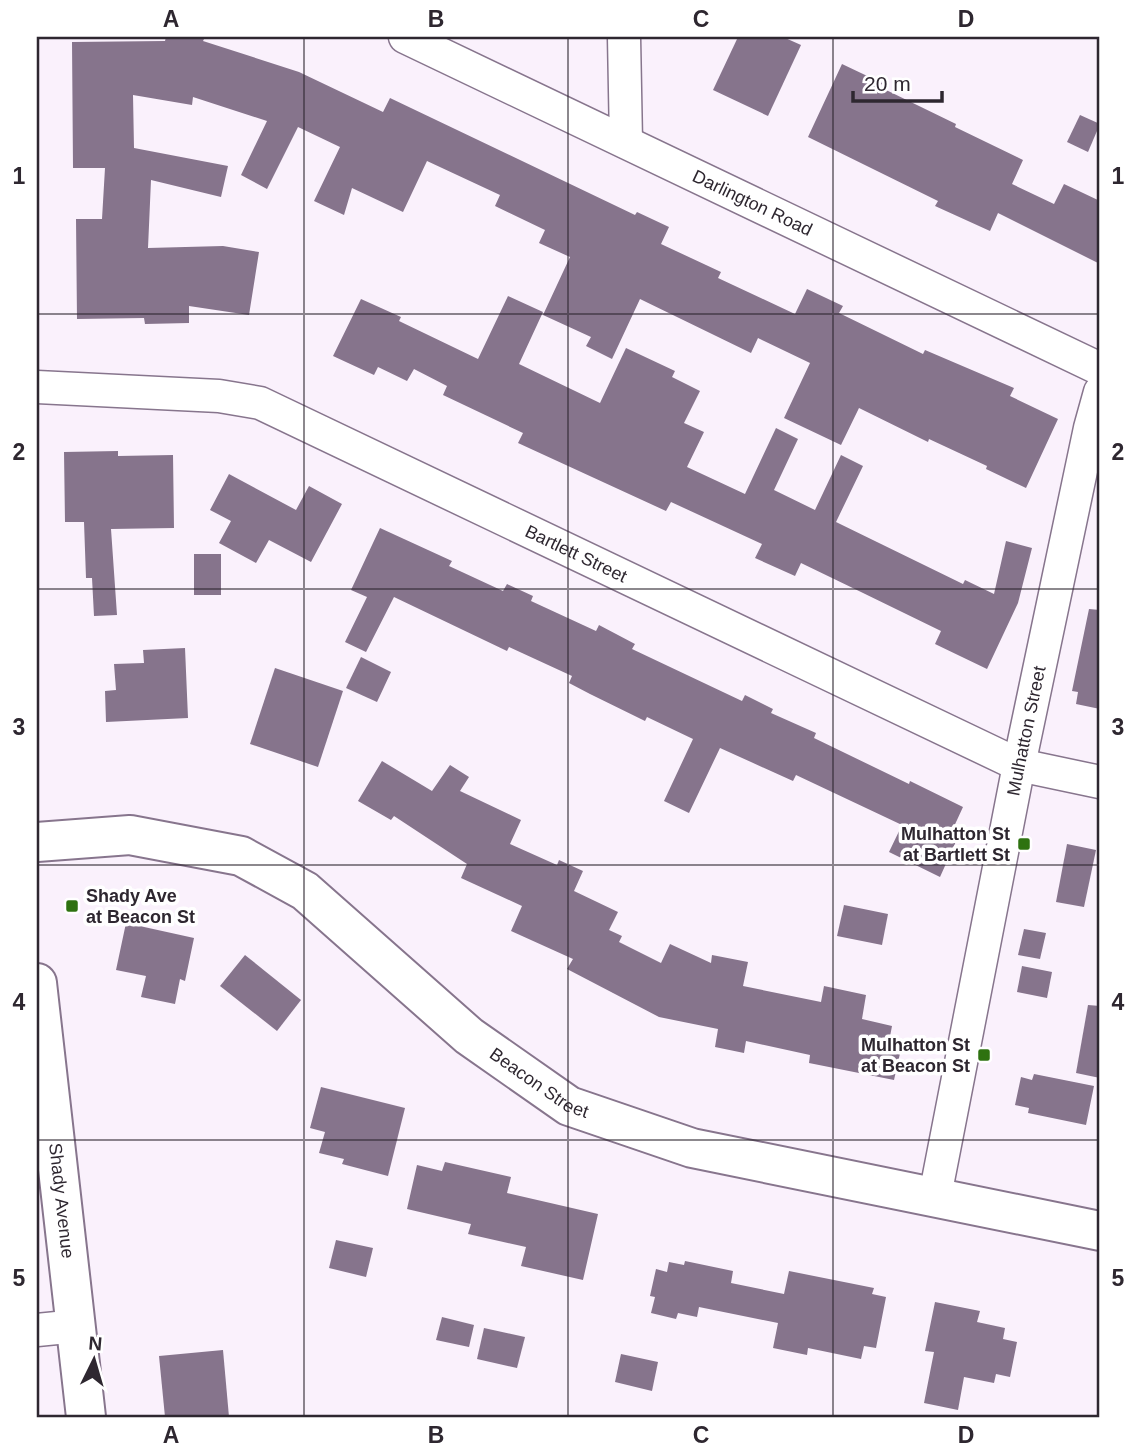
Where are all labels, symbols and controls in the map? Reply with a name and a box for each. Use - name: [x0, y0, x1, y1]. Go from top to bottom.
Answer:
- text: A: [163, 6, 179, 32]
- text: B: [428, 6, 444, 32]
- text: C: [693, 6, 709, 32]
- text: D: [958, 6, 974, 32]
- scale bar: [853, 60, 943, 104]
- text: 20 m: [864, 72, 911, 95]
- text: 1: [13, 163, 26, 189]
- text: 1: [1112, 163, 1125, 189]
- street label: Darlington Road: [689, 166, 815, 240]
- text: 2: [13, 439, 25, 465]
- text: 2: [1112, 439, 1124, 465]
- street label: Bartlett Street: [522, 521, 630, 586]
- street label: Mulhatton Street: [1003, 664, 1050, 798]
- text: 3: [13, 714, 25, 740]
- text: 3: [1112, 714, 1124, 740]
- place label: Mulhatton St at Bartlett St: [901, 824, 1010, 865]
- marker: Mulhatton St at Bartlett St: [1016, 836, 1032, 852]
- place label: Shady Ave at Beacon St: [86, 886, 195, 927]
- marker: Shady Ave at Beacon St: [64, 898, 80, 914]
- text: 4: [13, 989, 26, 1015]
- text: 4: [1112, 989, 1125, 1015]
- place label: Mulhatton St at Beacon St: [861, 1035, 970, 1076]
- street label: Beacon Street: [486, 1044, 591, 1122]
- marker: Mulhatton St at Beacon St: [976, 1047, 992, 1063]
- street label: Shady Avenue: [45, 1142, 78, 1259]
- text: 5: [13, 1265, 26, 1291]
- text: 5: [1112, 1265, 1125, 1291]
- north arrow: [60, 1324, 130, 1394]
- text: N: [88, 1333, 103, 1355]
- text: A: [163, 1422, 179, 1448]
- text: B: [428, 1422, 444, 1448]
- text: C: [693, 1422, 709, 1448]
- text: D: [958, 1422, 974, 1448]

